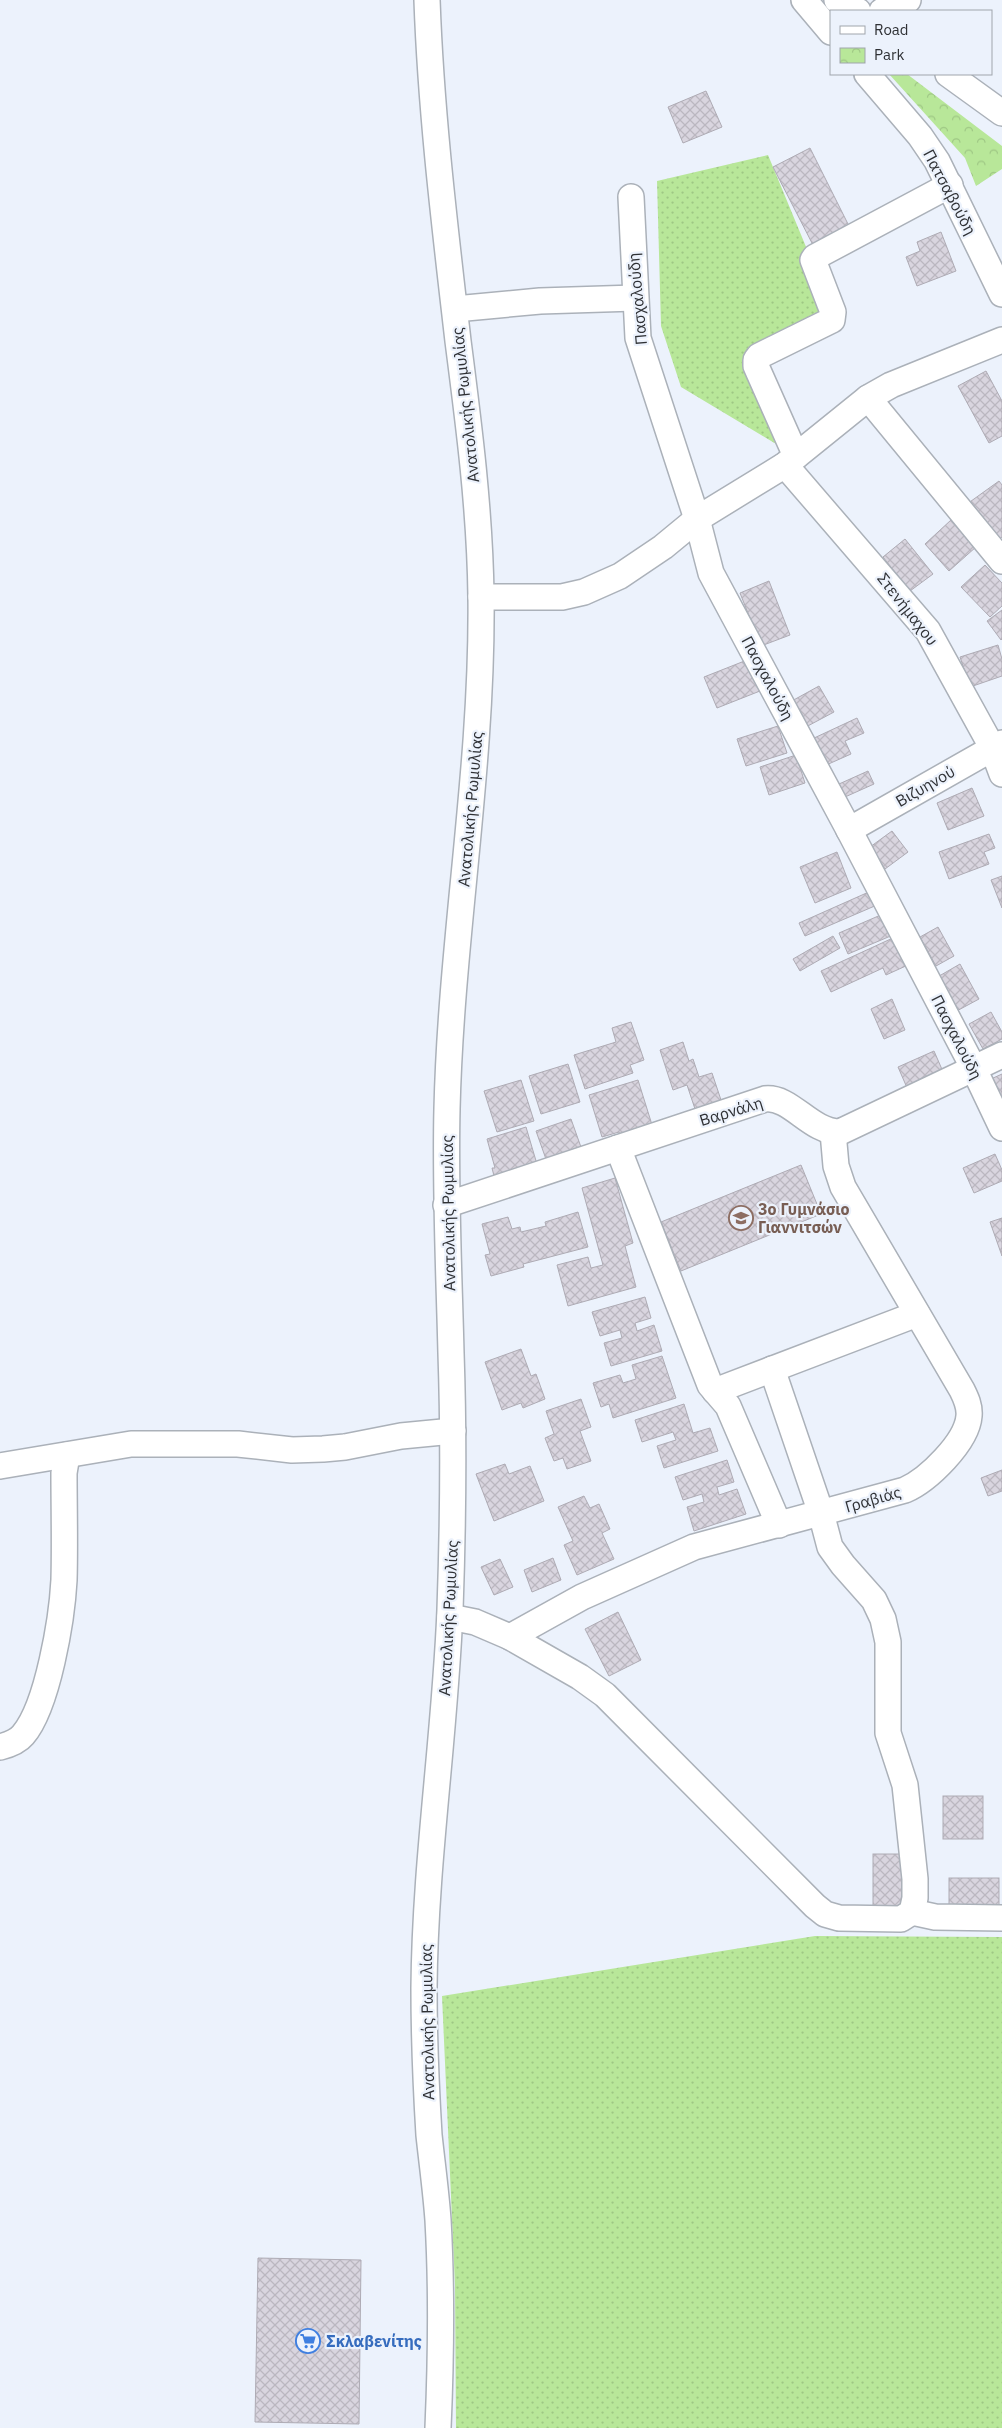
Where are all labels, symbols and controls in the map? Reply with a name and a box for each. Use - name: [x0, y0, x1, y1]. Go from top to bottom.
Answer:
- legend: [830, 10, 992, 75]
- text: Road: [874, 20, 909, 39]
- text: Park: [874, 45, 904, 64]
- street label: Πατσαβούδη: [919, 146, 981, 238]
- street label: Πασχαλούδη: [623, 252, 651, 346]
- street label: Ανατολικής Ρωμυλίας: [447, 326, 483, 484]
- street label: Στενήμαχου: [873, 569, 943, 649]
- street label: Πασχαλούδη: [737, 632, 799, 724]
- street label: Ανατολικής Ρωμυλίας: [453, 730, 487, 888]
- street label: Βιζυηνού: [892, 761, 958, 811]
- street label: Πασχαλούδη: [927, 991, 987, 1083]
- street label: Βαρνάλη: [697, 1092, 765, 1130]
- street label: Ανατολικής Ρωμυλίας: [437, 1134, 459, 1291]
- place label: 3ο Γυμνάσιο Γιαννιτσών: [758, 1199, 849, 1237]
- school or university icon: 3ο Γυμνάσιο Γιαννιτσών: [728, 1205, 754, 1231]
- street label: Γραβιάς: [843, 1481, 904, 1517]
- street label: Ανατολικής Ρωμυλίας: [434, 1539, 462, 1697]
- street label: Ανατολικής Ρωμυλίας: [416, 1943, 438, 2100]
- supermarket icon: Σκλαβενίτης: [295, 2328, 321, 2354]
- place label: Σκλαβενίτης: [326, 2331, 422, 2351]

